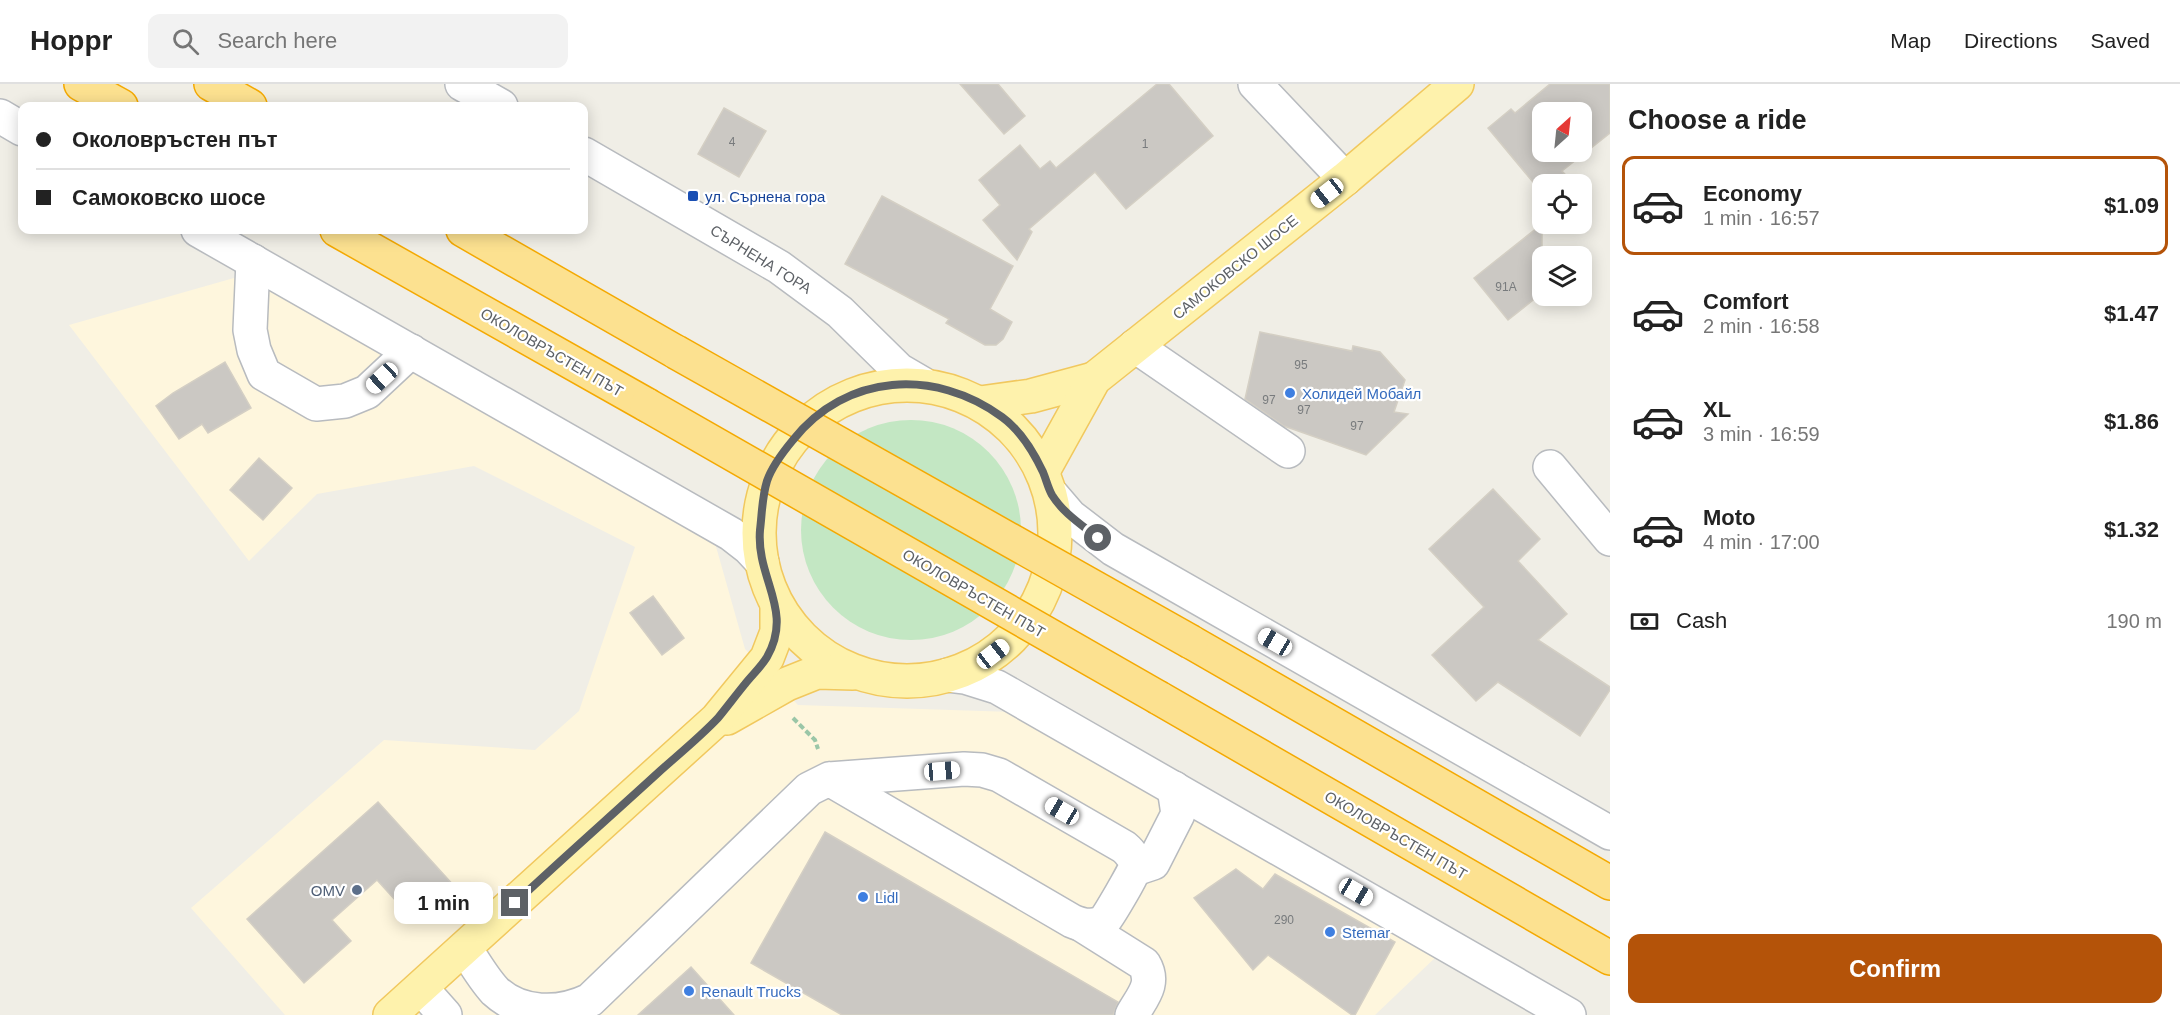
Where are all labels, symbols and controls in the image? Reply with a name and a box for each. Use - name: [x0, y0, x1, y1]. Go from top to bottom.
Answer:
- search box: [148, 14, 568, 68]
- text: Hoppr: [30, 25, 112, 56]
- icon: search: [169, 25, 202, 58]
- text: Search here: [217, 28, 337, 53]
- text: Map: [1890, 29, 1931, 52]
- text: Directions: [1964, 29, 2057, 52]
- text: Saved: [2090, 29, 2150, 52]
- north arrow: [1532, 102, 1592, 162]
- map controls: [1532, 102, 1592, 306]
- text: Choose a ride: [1628, 105, 1807, 135]
- text: Околовръстен път: [72, 127, 278, 152]
- house number: 4: [729, 135, 736, 149]
- house number: 1: [1142, 137, 1149, 151]
- button: locate: [1532, 174, 1592, 234]
- car: [1307, 175, 1347, 211]
- icon: car: [1631, 179, 1685, 233]
- text: Economy: [1703, 181, 1802, 206]
- text: Самоковско шосе: [72, 185, 265, 210]
- place label: ул. Сърнена гора: [705, 188, 826, 205]
- marker: ул. Сърнена гора: [686, 189, 700, 203]
- text: $1.09: [2104, 193, 2159, 218]
- text: 1 min · 16:57: [1703, 207, 1820, 229]
- street label: САМОКОВСКО ШОСЕ: [1169, 211, 1301, 323]
- street label: СЪРНЕНА ГОРА: [707, 221, 815, 297]
- button: layers: [1532, 246, 1592, 306]
- house number: 91А: [1495, 280, 1517, 294]
- icon: car: [1631, 287, 1685, 341]
- text: Comfort: [1703, 289, 1789, 314]
- text: $1.47: [2104, 301, 2159, 326]
- street label: ОКОЛОВРЪСТЕН ПЪТ: [478, 304, 626, 400]
- text: 2 min · 16:58: [1703, 315, 1820, 337]
- house number: 95: [1294, 358, 1308, 372]
- car: [363, 359, 401, 397]
- place label: Холидей Мобайл: [1302, 385, 1421, 402]
- marker: Холидей Мобайл: [1283, 386, 1297, 400]
- house number: 97: [1262, 393, 1276, 407]
- icon: car: [1631, 395, 1685, 449]
- text: XL: [1703, 397, 1731, 422]
- house number: 97: [1297, 403, 1311, 417]
- text: $1.86: [2104, 409, 2159, 434]
- house number: 97: [1350, 419, 1364, 433]
- text: 3 min · 16:59: [1703, 423, 1820, 445]
- icon: car: [1631, 503, 1685, 557]
- text: Moto: [1703, 505, 1756, 530]
- text: $1.32: [2104, 517, 2159, 542]
- route start: [1084, 524, 1111, 551]
- text: 4 min · 17:00: [1703, 531, 1820, 553]
- street label: ОКОЛОВРЪСТЕН ПЪТ: [900, 545, 1048, 641]
- icon: cash: [1628, 605, 1661, 638]
- text: Cash: [1676, 608, 1727, 633]
- text: 190 m: [2106, 610, 2162, 632]
- car: [1255, 625, 1295, 659]
- car: [973, 636, 1013, 672]
- car: [923, 760, 961, 782]
- street label: ОКОЛОВРЪСТЕН ПЪТ: [1322, 787, 1470, 883]
- car: [1042, 794, 1082, 828]
- car: [1336, 875, 1376, 909]
- place label: OMV: [311, 882, 345, 899]
- callout: 1 min: [395, 882, 494, 924]
- marker: OMV: [350, 883, 364, 897]
- route end: [501, 889, 528, 916]
- place label: Lidl: [875, 889, 898, 906]
- marker: Lidl: [856, 890, 870, 904]
- text: 1 min: [417, 892, 470, 914]
- house number: 290: [1274, 913, 1294, 927]
- place label: Stemar: [1342, 924, 1390, 941]
- marker: Stemar: [1323, 925, 1337, 939]
- button: Confirm: [1628, 934, 2162, 1003]
- place label: Renault Trucks: [701, 983, 801, 1000]
- marker: Renault Trucks: [682, 984, 696, 998]

